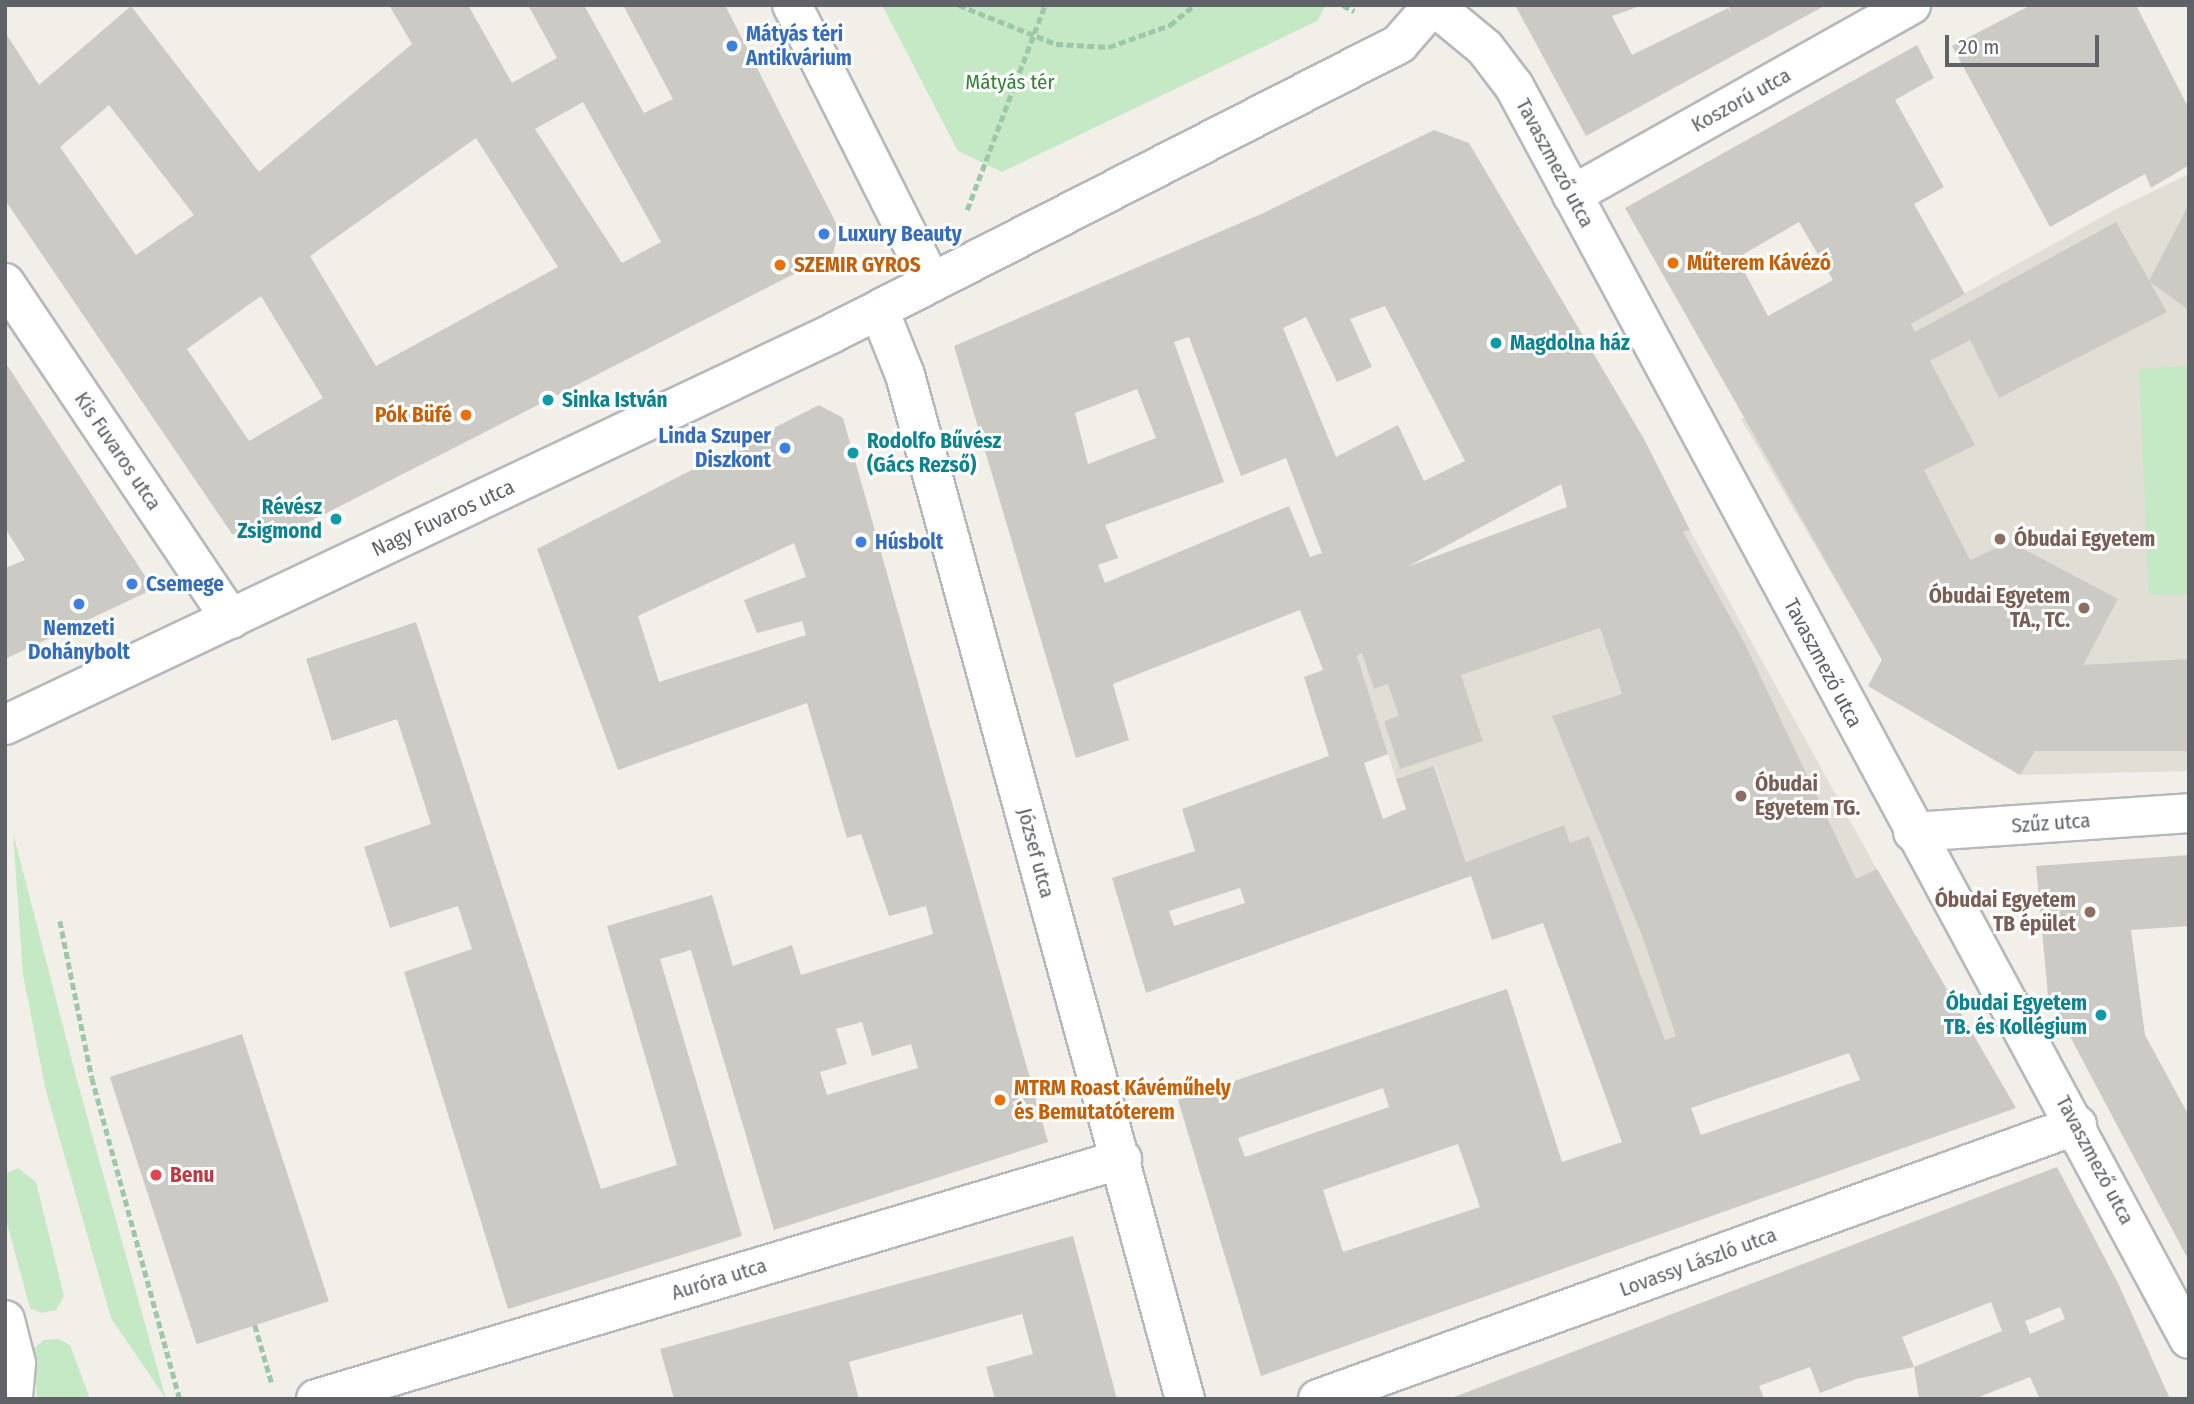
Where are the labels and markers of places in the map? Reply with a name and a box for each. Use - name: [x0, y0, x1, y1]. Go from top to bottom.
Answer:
- place label: Mátyás téri Antikvárium: [746, 21, 852, 71]
- marker: Mátyás téri Antikvárium: [724, 38, 740, 54]
- place label: Luxury Beauty: [838, 221, 962, 247]
- marker: Luxury Beauty: [816, 226, 832, 242]
- place label: Műterem Kávézó: [1687, 250, 1831, 276]
- place label: SZEMIR GYROS: [794, 252, 921, 278]
- marker: Műterem Kávézó: [1665, 255, 1681, 271]
- marker: SZEMIR GYROS: [772, 257, 788, 273]
- place label: Magdolna ház: [1510, 330, 1630, 356]
- marker: Magdolna ház: [1488, 335, 1504, 351]
- place label: Sinka István: [562, 387, 668, 413]
- marker: Sinka István: [540, 392, 556, 408]
- place label: Pók Büfé: [375, 402, 452, 428]
- marker: Pók Büfé: [458, 407, 474, 423]
- place label: Linda Szuper Diszkont: [659, 423, 771, 473]
- place label: Rodolfo Bűvész (Gács Rezső): [867, 428, 1001, 478]
- marker: Linda Szuper Diszkont: [777, 440, 793, 456]
- marker: Rodolfo Bűvész (Gács Rezső): [845, 445, 861, 461]
- place label: Révész Zsigmond: [237, 494, 322, 544]
- marker: Révész Zsigmond: [328, 511, 344, 527]
- place label: Óbudai Egyetem: [2014, 526, 2155, 552]
- place label: Húsbolt: [875, 529, 943, 555]
- marker: Óbudai Egyetem: [1992, 531, 2008, 547]
- marker: Húsbolt: [853, 534, 869, 550]
- place label: Csemege: [146, 571, 224, 597]
- marker: Csemege: [124, 576, 140, 592]
- place label: Óbudai Egyetem TA., TC.: [1929, 583, 2070, 633]
- marker: Nemzeti Dohánybolt: [71, 596, 87, 612]
- marker: Óbudai Egyetem TA., TC.: [2076, 600, 2092, 616]
- place label: Nemzeti Dohánybolt: [28, 615, 130, 665]
- place label: Óbudai Egyetem TG.: [1755, 771, 1860, 821]
- marker: Óbudai Egyetem TG.: [1733, 788, 1749, 804]
- place label: Óbudai Egyetem TB épület: [1935, 887, 2076, 937]
- marker: Óbudai Egyetem TB épület: [2082, 904, 2098, 920]
- place label: Óbudai Egyetem TB. és Kollégium: [1944, 990, 2087, 1040]
- marker: Óbudai Egyetem TB. és Kollégium: [2093, 1007, 2109, 1023]
- place label: MTRM Roast Kávéműhely és Bemutatóterem: [1014, 1075, 1231, 1125]
- marker: MTRM Roast Kávéműhely és Bemutatóterem: [992, 1092, 1008, 1108]
- place label: Benu: [170, 1162, 214, 1188]
- marker: Benu: [148, 1167, 164, 1183]

